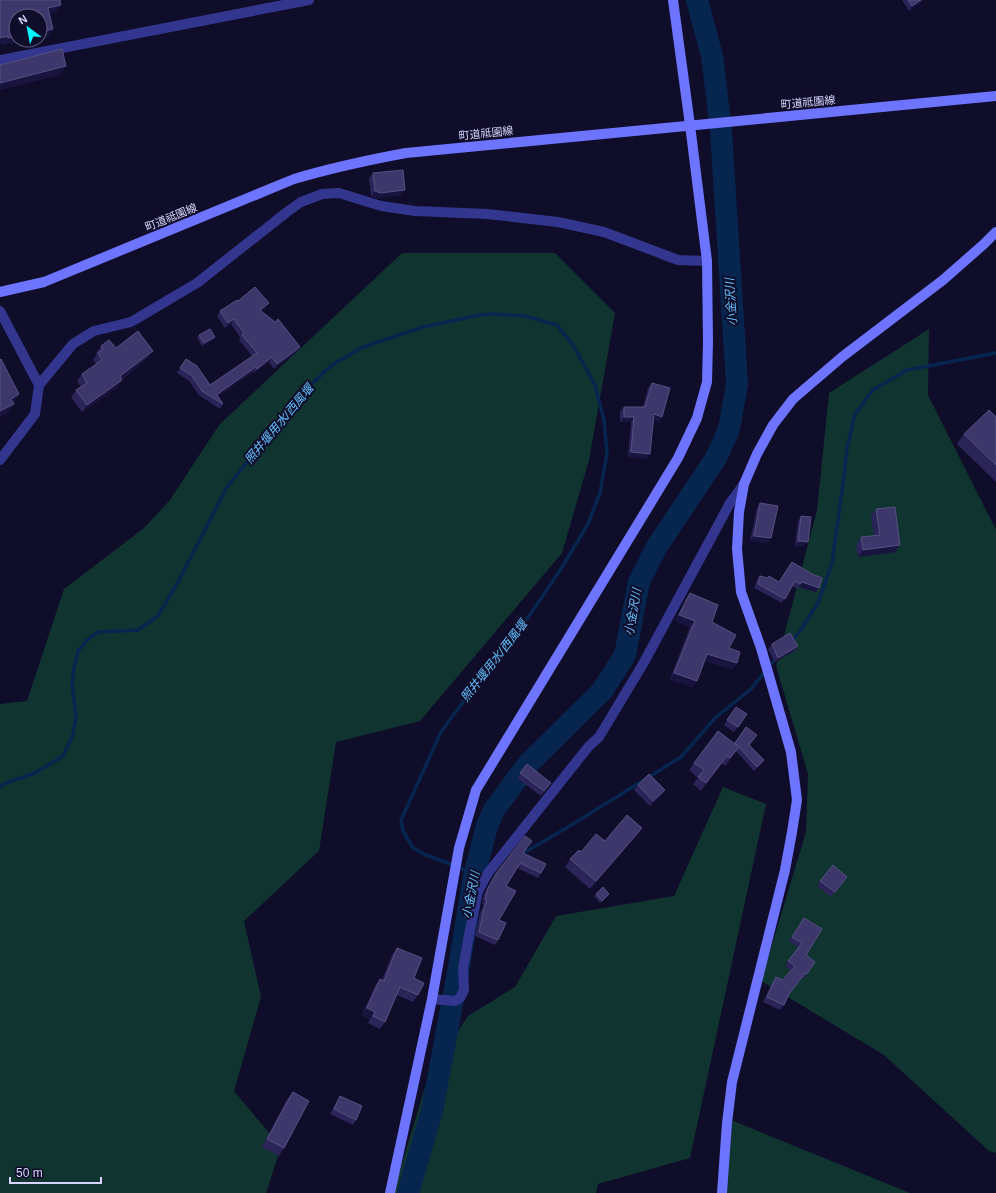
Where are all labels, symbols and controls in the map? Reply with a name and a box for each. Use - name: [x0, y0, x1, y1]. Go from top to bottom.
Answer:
- north arrow: [8, 8, 48, 48]
- text: N: [16, 12, 29, 27]
- street label: 町道祗園線: [780, 94, 836, 110]
- street label: 町道祗園線: [458, 124, 514, 142]
- street label: 町道祗園線: [143, 201, 199, 233]
- water label: 小金沢川: [722, 276, 740, 326]
- water label: 照井堰用水/西風堰: [242, 380, 318, 467]
- water label: 小金沢川: [622, 585, 644, 637]
- water label: 照井堰用水/西風堰: [458, 616, 531, 704]
- water label: 小金沢川: [460, 868, 483, 920]
- scale bar: [10, 1159, 101, 1185]
- text: 50 m: [16, 1166, 43, 1180]

